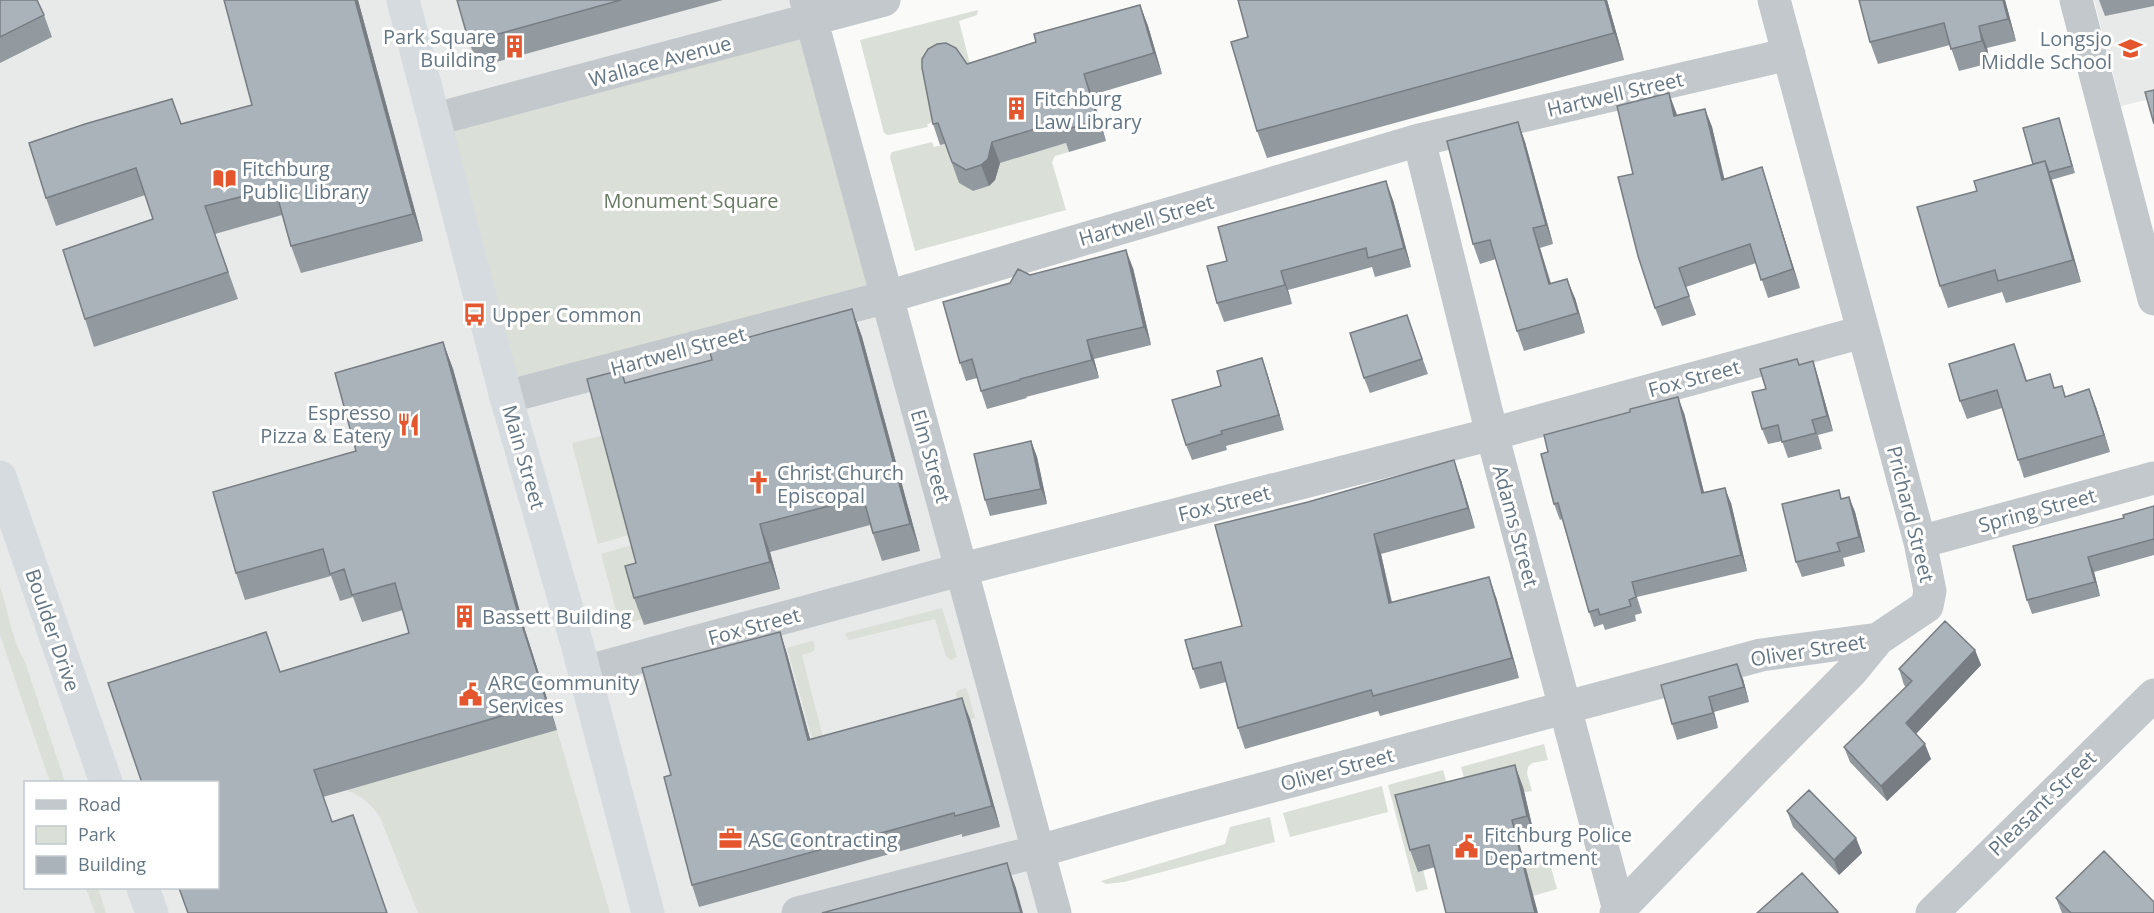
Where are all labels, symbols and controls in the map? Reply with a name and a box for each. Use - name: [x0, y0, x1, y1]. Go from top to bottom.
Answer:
- place label: Park Square Building: [383, 23, 496, 73]
- place label: Longsjo Middle School: [1981, 25, 2112, 75]
- street label: Wallace Avenue: [586, 29, 734, 93]
- building icon: Park Square Building: [501, 34, 527, 60]
- school or university icon: Longsjo Middle School: [2117, 36, 2143, 62]
- street label: Hartwell Street: [1544, 65, 1686, 123]
- place label: Fitchburg Law Library: [1034, 85, 1142, 135]
- building icon: Fitchburg Law Library: [1003, 96, 1029, 122]
- place label: Fitchburg Public Library: [242, 155, 370, 205]
- library icon: Fitchburg Public Library: [211, 166, 237, 192]
- park label: Monument Square: [604, 187, 778, 214]
- street label: Hartwell Street: [1075, 188, 1217, 252]
- bus stop icon: Upper Common: [461, 301, 487, 327]
- place label: Upper Common: [492, 301, 642, 328]
- street label: Hartwell Street: [607, 320, 749, 382]
- street label: Fox Street: [1645, 353, 1743, 403]
- place label: Espresso Pizza & Eatery: [260, 399, 392, 449]
- street label: Main Street: [496, 402, 552, 512]
- street label: Elm Street: [905, 406, 957, 506]
- restaurant icon: Espresso Pizza & Eatery: [396, 411, 422, 437]
- street label: Prichard Street: [1881, 443, 1941, 585]
- place label: Christ Church Episcopal: [777, 459, 904, 509]
- street label: Adams Street: [1487, 462, 1545, 590]
- church icon: Christ Church Episcopal: [746, 470, 772, 496]
- street label: Fox Street: [1175, 479, 1273, 527]
- street label: Spring Street: [1975, 481, 2099, 539]
- street label: Boulder Drive: [19, 565, 87, 695]
- street label: Fox Street: [705, 601, 803, 651]
- building icon: Bassett Building: [451, 603, 477, 629]
- place label: Bassett Building: [482, 603, 632, 630]
- street label: Oliver Street: [1749, 628, 1867, 672]
- place label: ARC Community Services: [488, 669, 640, 719]
- public building icon: ARC Community Services: [457, 681, 483, 707]
- street label: Oliver Street: [1277, 741, 1397, 797]
- street label: Pleasant Street: [1982, 744, 2102, 862]
- legend: [24, 781, 219, 889]
- text: Road: [78, 792, 121, 816]
- place label: Fitchburg Police Department: [1484, 821, 1632, 871]
- text: Park: [78, 822, 116, 846]
- office icon: ASC Contracting: [717, 826, 743, 852]
- place label: ASC Contracting: [748, 826, 898, 853]
- public building icon: Fitchburg Police Department: [1453, 833, 1479, 859]
- text: Building: [78, 852, 146, 876]

